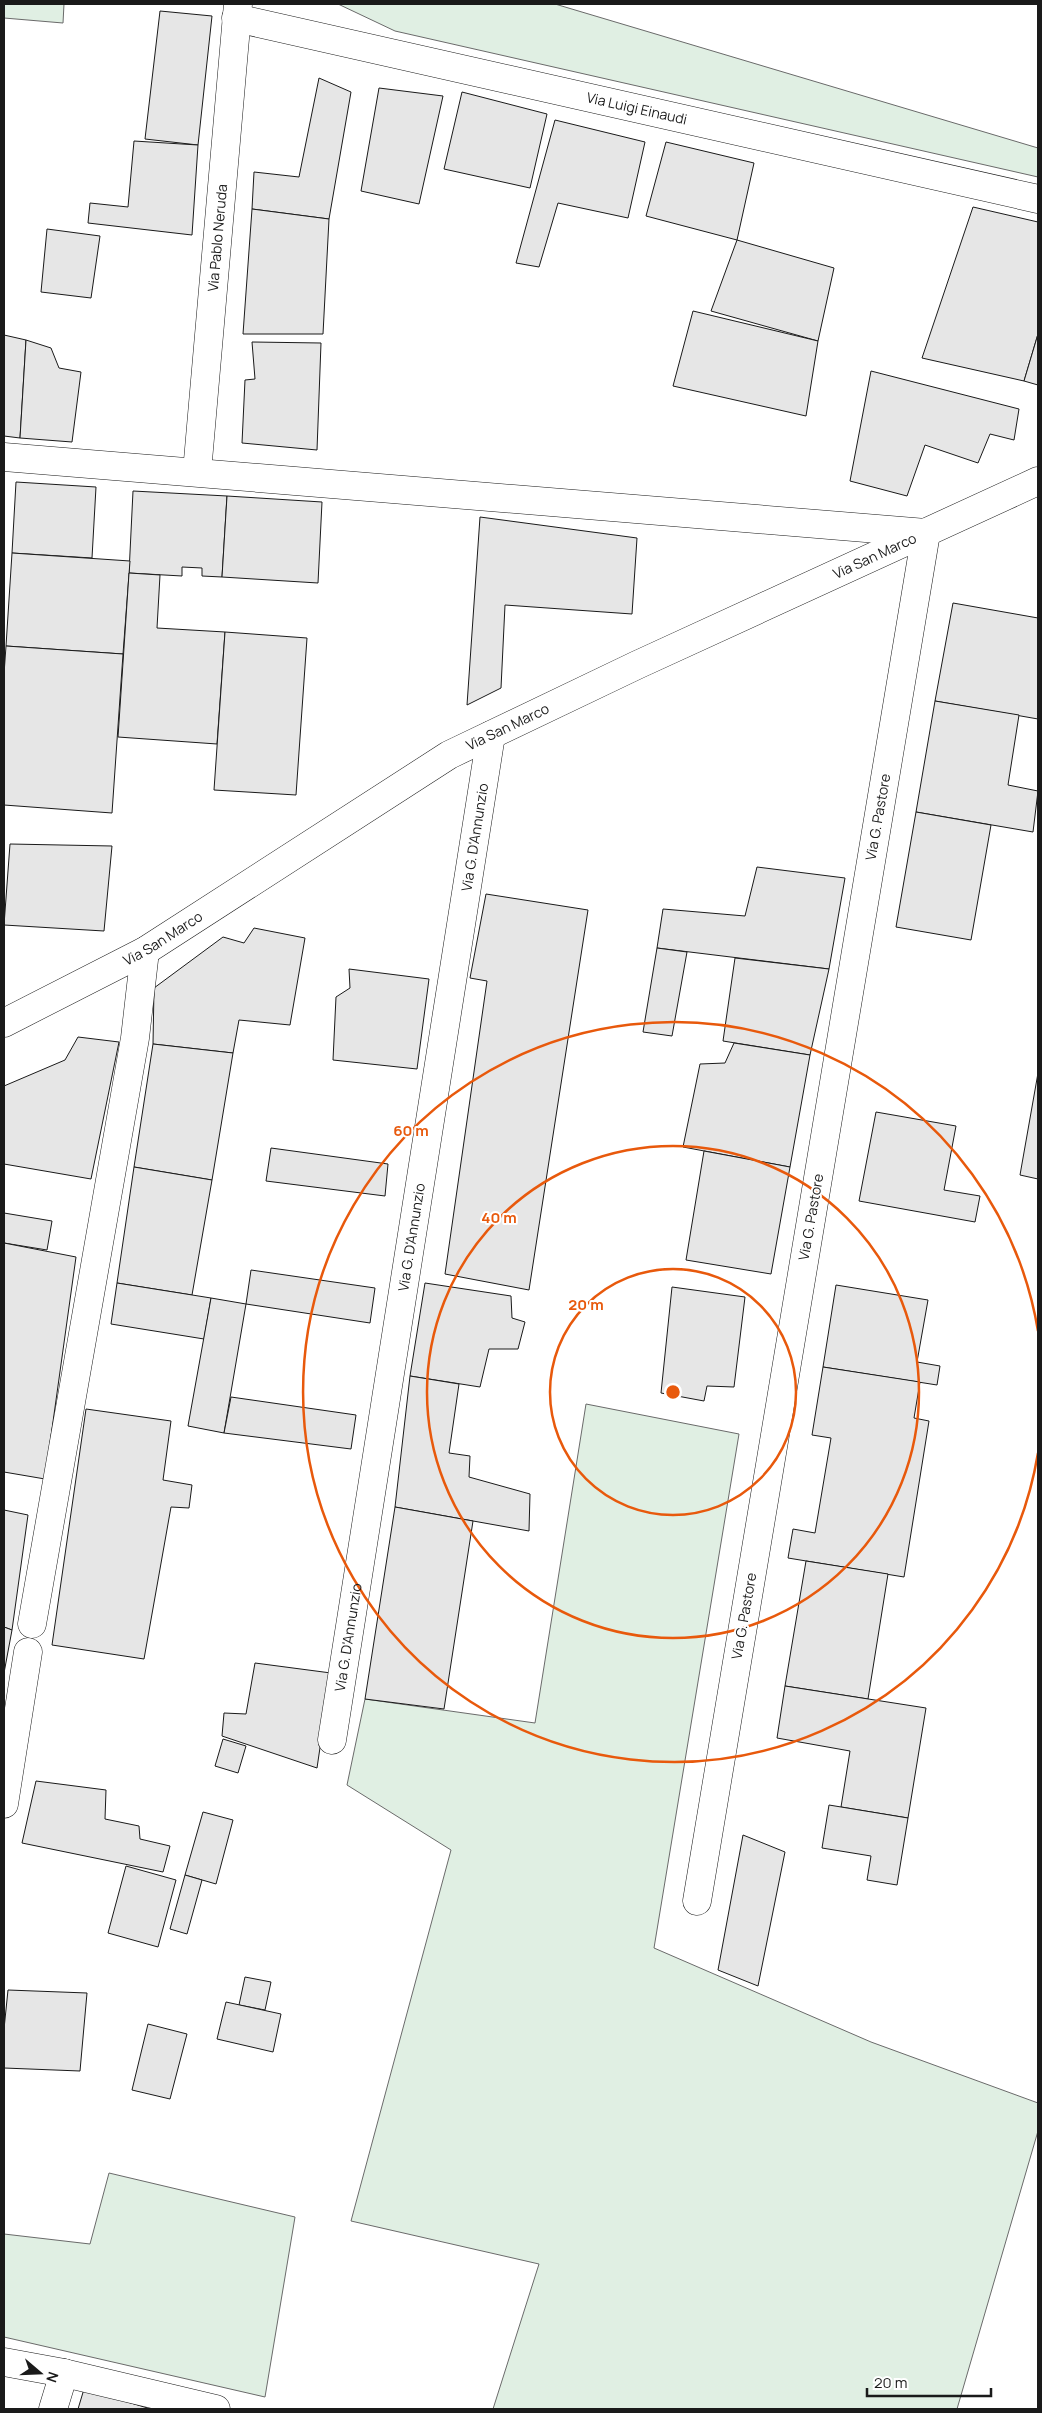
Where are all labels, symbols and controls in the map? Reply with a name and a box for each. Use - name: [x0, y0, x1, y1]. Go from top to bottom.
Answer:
- street label: Via Luigi Einaudi: [585, 87, 689, 129]
- street label: Via Pablo Neruda: [203, 183, 231, 292]
- street label: Via San Marco: [830, 528, 919, 583]
- street label: Via San Marco: [463, 699, 552, 754]
- street label: Via G. Pastore: [861, 772, 894, 862]
- street label: Via G. D'Annunzio: [456, 782, 492, 893]
- street label: Via San Marco: [120, 906, 206, 970]
- text: 60 m: [393, 1120, 429, 1141]
- street label: Via G. Pastore: [794, 1172, 827, 1262]
- street label: Via G. D'Annunzio: [393, 1182, 429, 1293]
- text: 40 m: [481, 1207, 517, 1228]
- text: 20 m: [568, 1294, 604, 1315]
- centre of rings: [664, 1383, 682, 1401]
- street label: Via G. Pastore: [727, 1571, 760, 1661]
- street label: Via G. D'Annunzio: [330, 1582, 366, 1693]
- north arrow: [15, 2348, 65, 2398]
- scale bar: [867, 2366, 991, 2398]
- text: N: [42, 2370, 63, 2385]
- text: 20 m: [874, 2372, 907, 2393]

